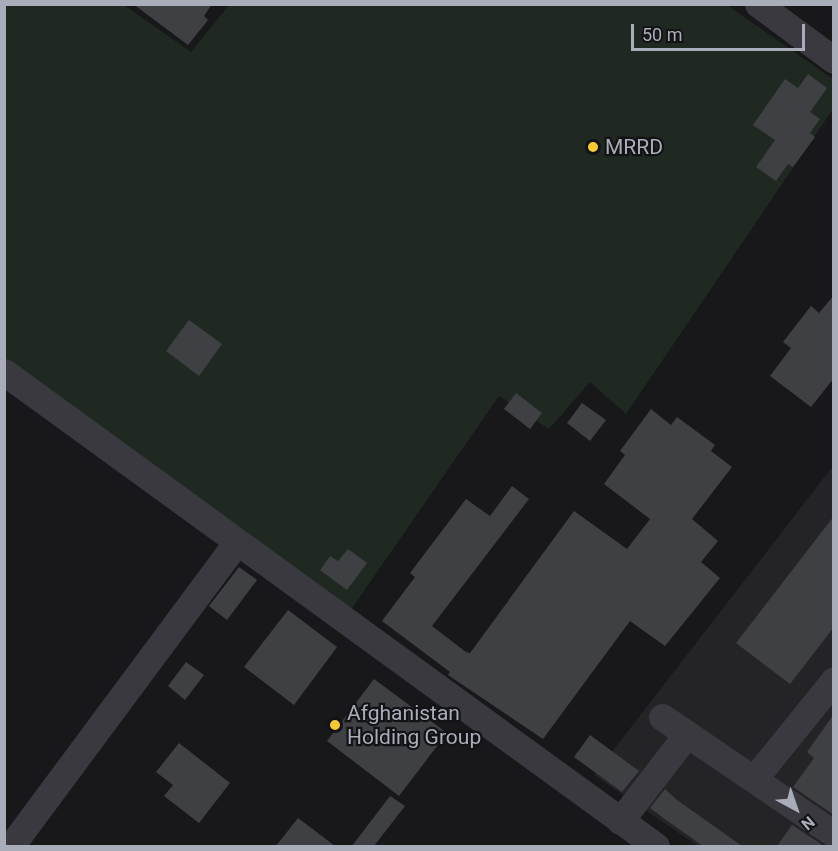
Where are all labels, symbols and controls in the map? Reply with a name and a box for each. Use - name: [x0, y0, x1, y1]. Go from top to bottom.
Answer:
- scale bar: [634, 12, 808, 50]
- text: 50 m: [642, 24, 682, 45]
- place label: MRRD: [605, 134, 663, 160]
- marker: MRRD: [586, 140, 600, 154]
- place label: Afghanistan Holding Group: [347, 700, 481, 750]
- marker: Afghanistan Holding Group: [328, 718, 342, 732]
- north arrow: [766, 779, 826, 839]
- text: N: [797, 812, 818, 834]

